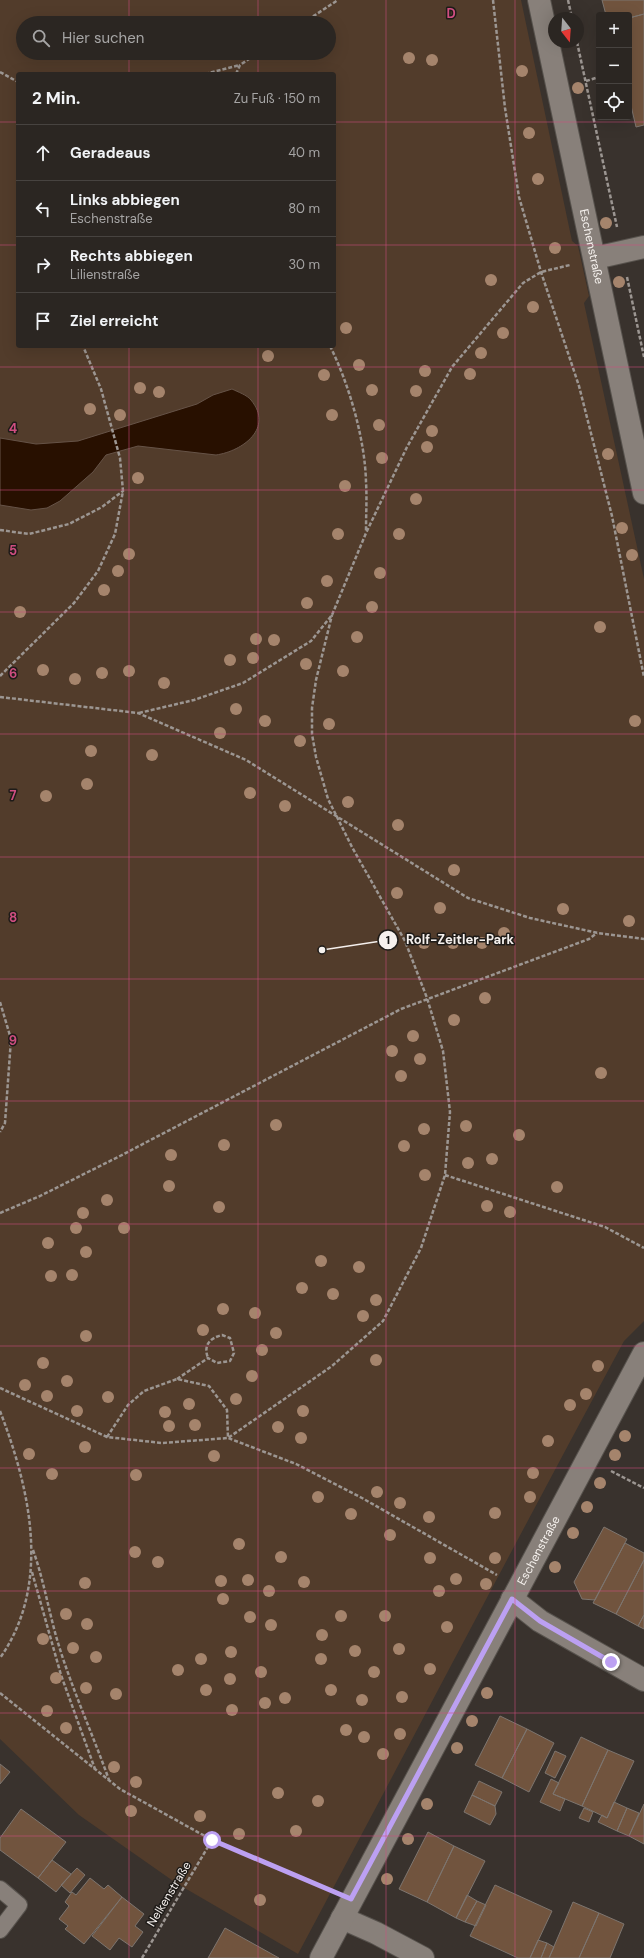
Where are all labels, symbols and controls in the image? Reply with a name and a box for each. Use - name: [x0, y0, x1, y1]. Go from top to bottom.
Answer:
- text: D: [446, 5, 456, 22]
- north arrow: [548, 12, 584, 48]
- map controls: [596, 12, 632, 120]
- button: +: [596, 12, 632, 48]
- search box: [16, 16, 336, 60]
- icon: search: [30, 27, 52, 49]
- text: Hier suchen: [62, 28, 144, 48]
- button: −: [596, 48, 632, 84]
- button: locate: [596, 84, 632, 120]
- text: 2 Min.: [32, 87, 80, 109]
- text: Zu Fuß · 150 m: [234, 90, 320, 107]
- icon: ahead: [32, 142, 54, 164]
- text: Geradeaus: [70, 143, 151, 163]
- text: 40 m: [288, 144, 320, 161]
- text: Links abbiegen: [70, 190, 180, 210]
- icon: left: [32, 198, 54, 220]
- text: 80 m: [288, 200, 320, 217]
- street label: Eschenstraße: [576, 207, 607, 286]
- text: Eschenstraße: [70, 210, 153, 227]
- text: Rechts abbiegen: [70, 246, 193, 266]
- icon: right: [32, 254, 54, 276]
- text: 30 m: [288, 256, 320, 273]
- text: Lilienstraße: [70, 266, 140, 283]
- icon: arrive: [32, 310, 54, 332]
- text: Ziel erreicht: [70, 311, 159, 331]
- text: 4: [9, 420, 17, 437]
- text: 5: [9, 542, 17, 559]
- text: 6: [9, 665, 17, 682]
- text: 7: [10, 787, 17, 804]
- text: 8: [9, 909, 17, 926]
- callout: Rolf-Zeitler-Park: [378, 927, 522, 952]
- text: Rolf-Zeitler-Park: [406, 931, 515, 948]
- text: 1: [386, 932, 390, 948]
- text: 9: [9, 1032, 17, 1049]
- street label: Eschenstraße: [514, 1513, 564, 1588]
- route end: [602, 1653, 620, 1671]
- route start: [203, 1831, 221, 1849]
- street label: Nelkenstraße: [143, 1858, 195, 1929]

